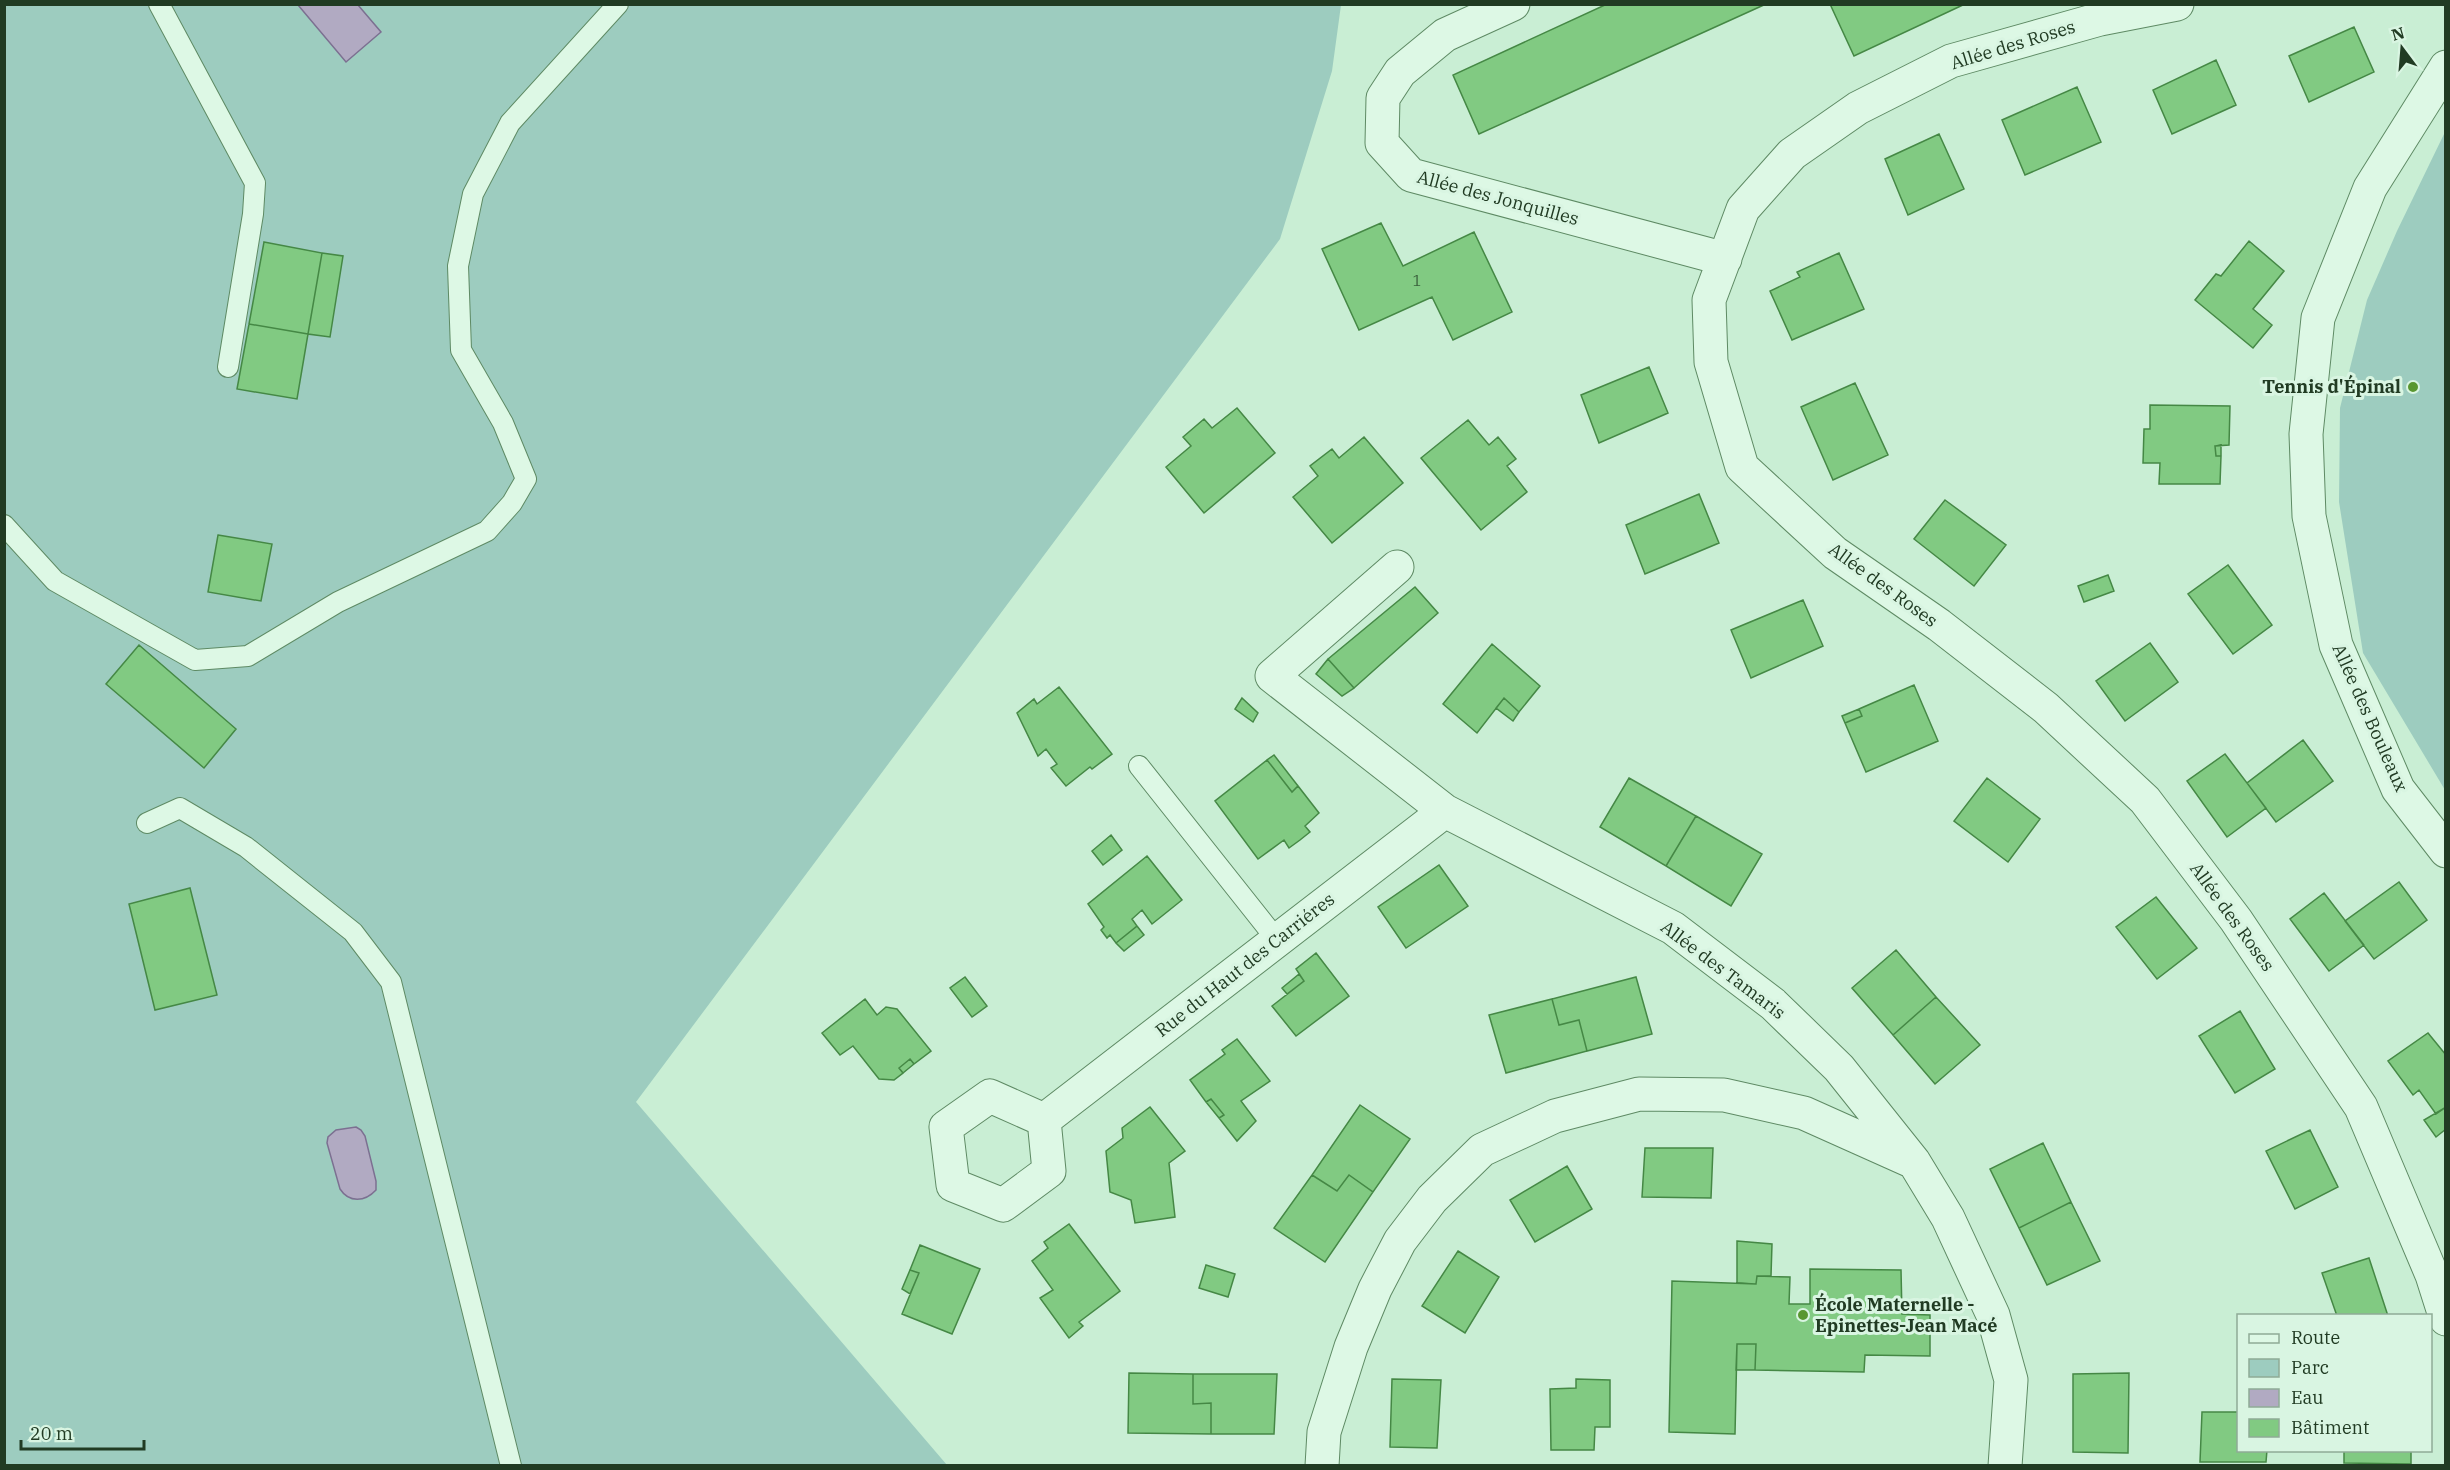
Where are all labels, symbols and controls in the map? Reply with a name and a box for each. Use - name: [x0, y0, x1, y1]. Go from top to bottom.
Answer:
- street label: Allée des Roses: [1948, 15, 2078, 74]
- north arrow: [2372, 18, 2432, 78]
- text: N: [2389, 22, 2407, 45]
- street label: Allée des Jonquilles: [1415, 165, 1582, 230]
- house number: 1: [1412, 271, 1422, 290]
- place label: Tennis d'Épinal: [2262, 374, 2401, 398]
- marker: Tennis d'Épinal: [2406, 380, 2420, 394]
- street label: Allée des Roses: [1824, 537, 1942, 632]
- street label: Allée des Bouleaux: [2328, 640, 2413, 795]
- street label: Allée des Roses: [2185, 858, 2280, 976]
- street label: Rue du Haut des Carriéres: [1150, 887, 1339, 1042]
- street label: Allée des Tamaris: [1656, 915, 1790, 1024]
- place label: École Maternelle - Epinettes-Jean Macé: [1815, 1292, 1997, 1337]
- marker: École Maternelle - Epinettes-Jean Macé: [1796, 1308, 1810, 1322]
- legend: [2237, 1314, 2432, 1452]
- text: Route: [2291, 1326, 2340, 1349]
- text: Parc: [2291, 1356, 2329, 1379]
- text: Eau: [2291, 1386, 2323, 1409]
- scale bar: [21, 1413, 144, 1451]
- text: Bâtiment: [2291, 1416, 2369, 1439]
- text: 20 m: [30, 1422, 73, 1445]

